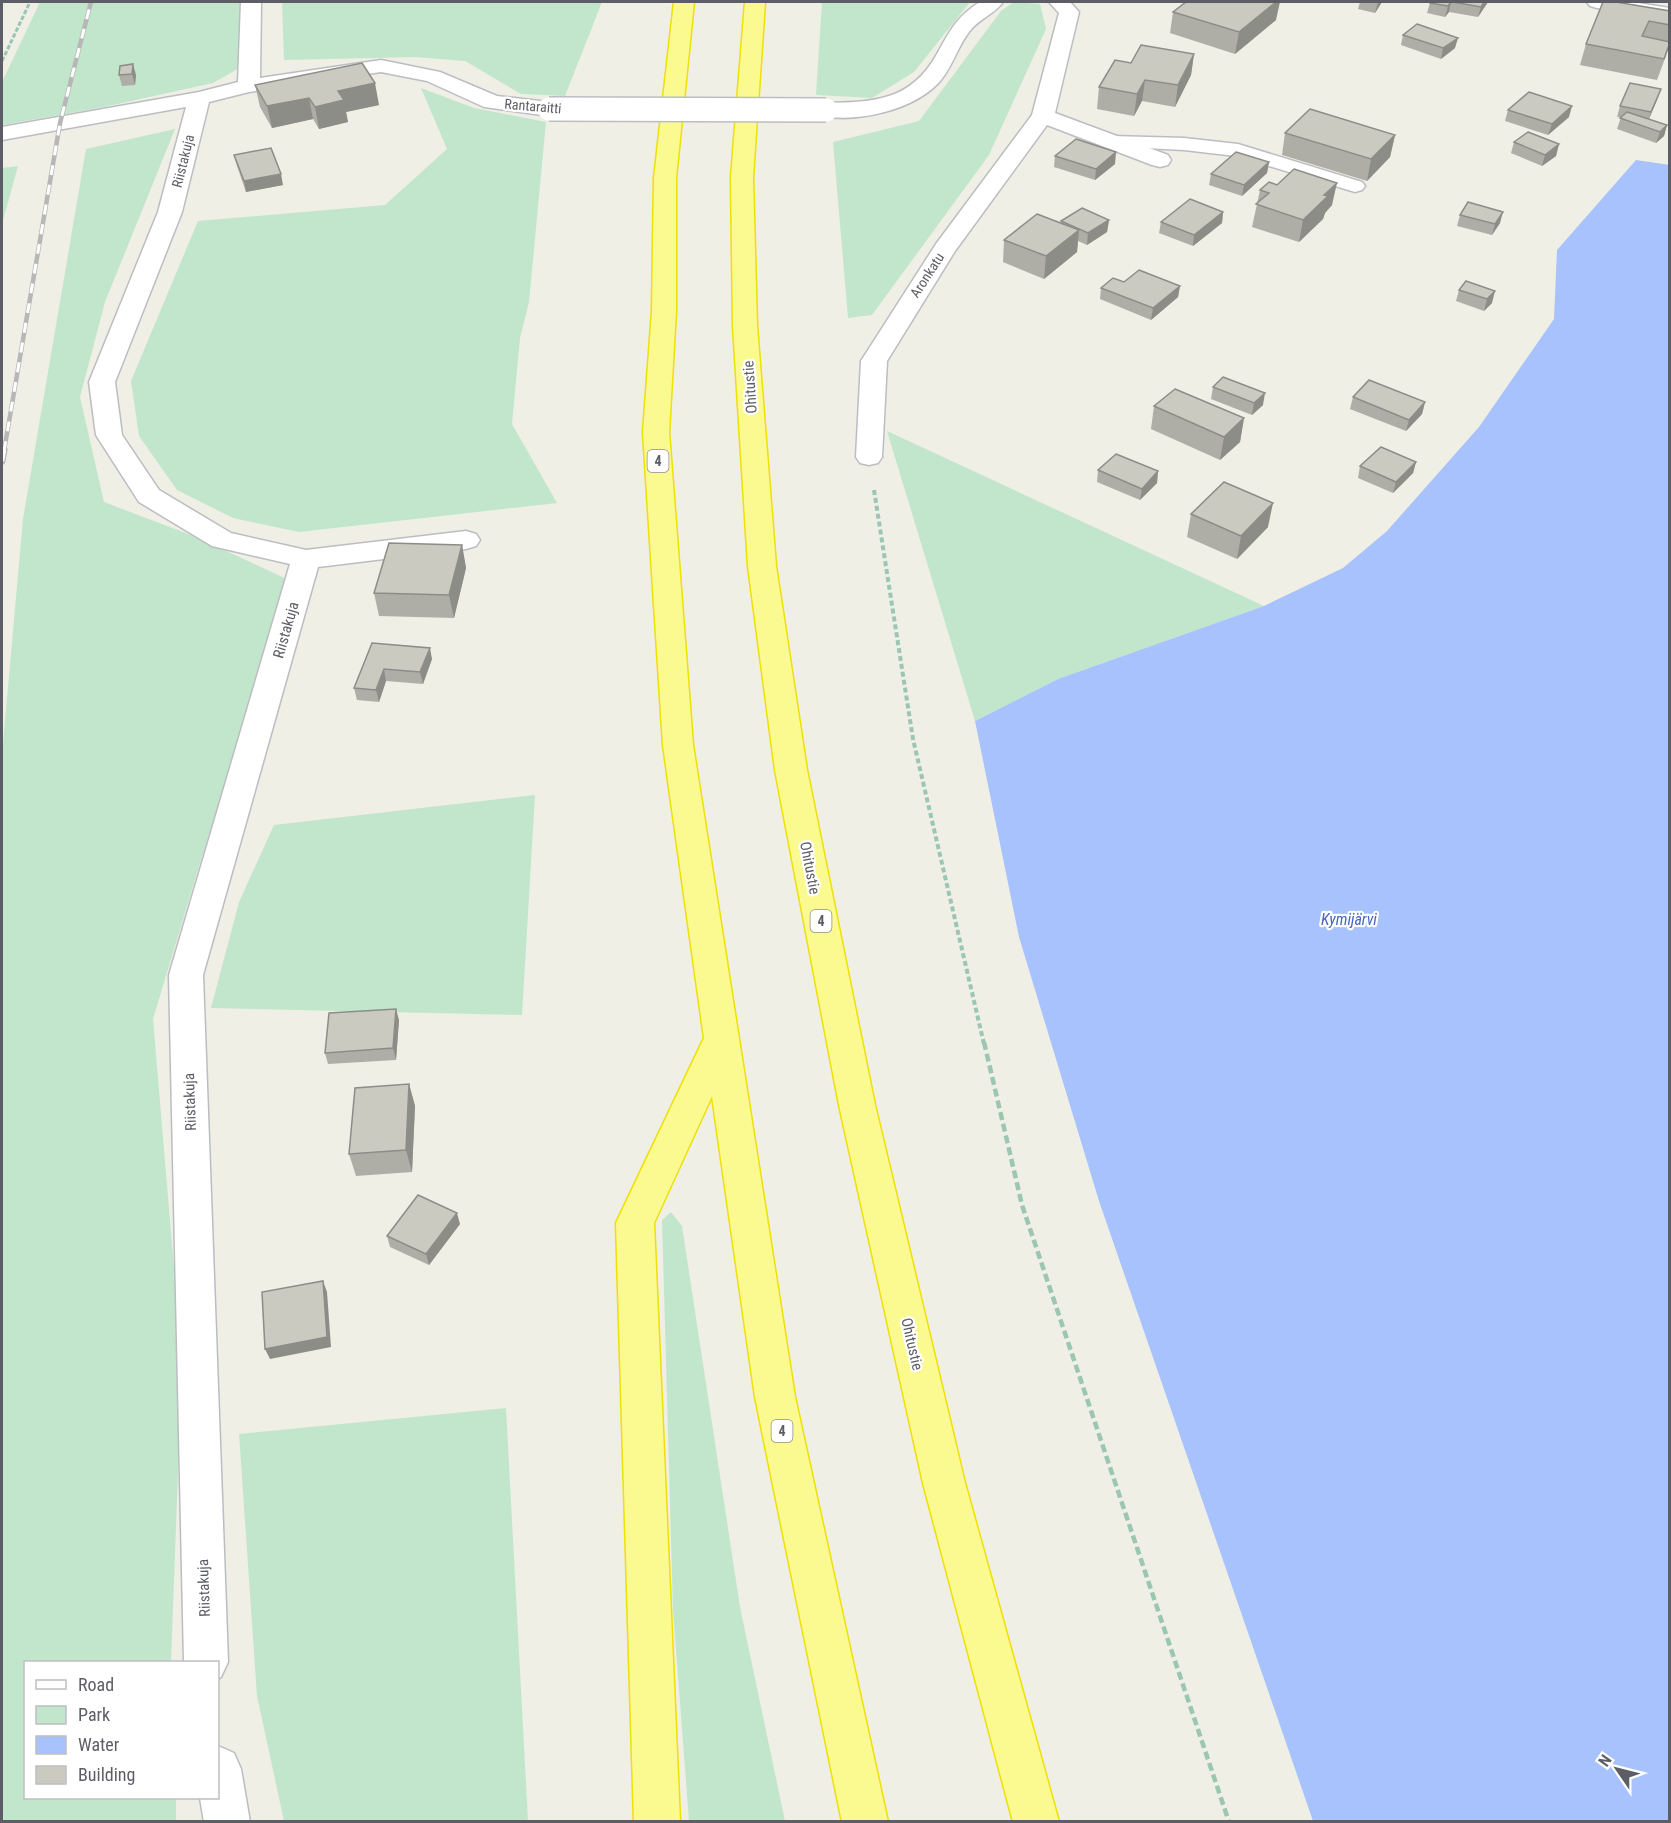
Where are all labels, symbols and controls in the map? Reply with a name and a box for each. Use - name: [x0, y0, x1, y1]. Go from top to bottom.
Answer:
- street label: Rantaraitti: [504, 96, 562, 116]
- street label: Riistakuja: [169, 133, 197, 189]
- street label: Aronkatu: [907, 250, 947, 300]
- street label: Ohitustie: [739, 360, 761, 414]
- road number: 4: [648, 450, 668, 472]
- street label: Riistakuja: [269, 600, 303, 660]
- street label: Ohitustie: [796, 840, 824, 896]
- road number: 4: [810, 910, 832, 932]
- water label: Kymijärvi: [1321, 910, 1377, 929]
- street label: Riistakuja: [180, 1073, 200, 1131]
- street label: Ohitustie: [897, 1316, 927, 1372]
- road number: 4: [772, 1420, 792, 1442]
- street label: Riistakuja: [194, 1559, 214, 1617]
- legend: [24, 1661, 219, 1799]
- text: Road: [78, 1674, 114, 1695]
- text: Park: [78, 1704, 110, 1725]
- text: Water: [78, 1734, 120, 1755]
- north arrow: [1587, 1739, 1647, 1799]
- text: N: [1595, 1751, 1616, 1770]
- text: Building: [78, 1764, 135, 1785]

